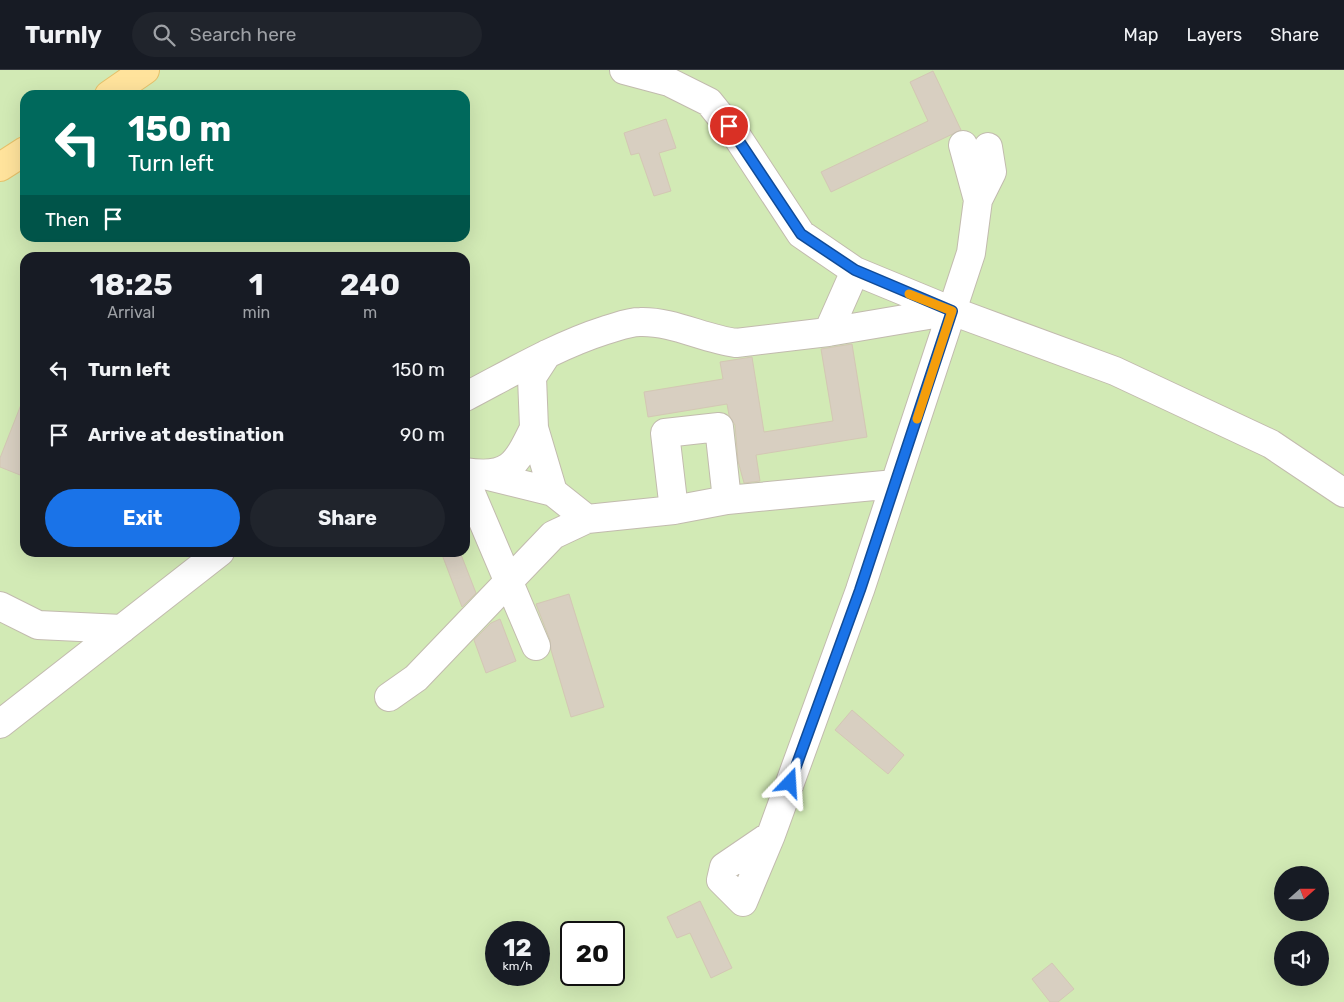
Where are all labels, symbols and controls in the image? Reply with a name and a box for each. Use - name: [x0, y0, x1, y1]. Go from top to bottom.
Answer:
- search box: [132, 12, 482, 57]
- text: Turnly: [25, 21, 102, 49]
- icon: search: [150, 21, 178, 49]
- text: Search here: [190, 23, 296, 46]
- text: Map: [1124, 24, 1159, 46]
- text: Layers: [1187, 24, 1242, 46]
- text: Share: [1270, 24, 1319, 46]
- pin: [708, 105, 750, 147]
- text: 150 m: [128, 108, 231, 150]
- icon: left: [45, 110, 110, 175]
- icon: arrive: [715, 112, 743, 140]
- text: Turn left: [128, 150, 214, 177]
- icon: arrive: [99, 205, 127, 233]
- text: Then: [45, 208, 89, 231]
- text: 18:25: [90, 267, 173, 303]
- text: 1: [249, 267, 264, 303]
- text: 240: [340, 267, 400, 303]
- text: Arrival: [107, 303, 155, 322]
- text: min: [242, 303, 270, 322]
- text: m: [363, 303, 377, 322]
- icon: left: [45, 356, 73, 384]
- text: Turn left: [88, 358, 170, 381]
- text: 150 m: [392, 358, 445, 381]
- icon: arrive: [45, 421, 73, 449]
- text: Arrive at destination: [88, 423, 284, 446]
- text: 90 m: [400, 423, 445, 446]
- button: Exit: [45, 489, 240, 547]
- button: Share: [250, 489, 445, 547]
- position arrow: [763, 756, 815, 808]
- north arrow: [1274, 866, 1329, 921]
- map controls: [1274, 866, 1329, 986]
- speed limit sign: 20: [560, 921, 625, 986]
- button: sound: [1274, 931, 1329, 986]
- text: 12: [503, 933, 532, 962]
- text: km/h: [503, 959, 532, 973]

